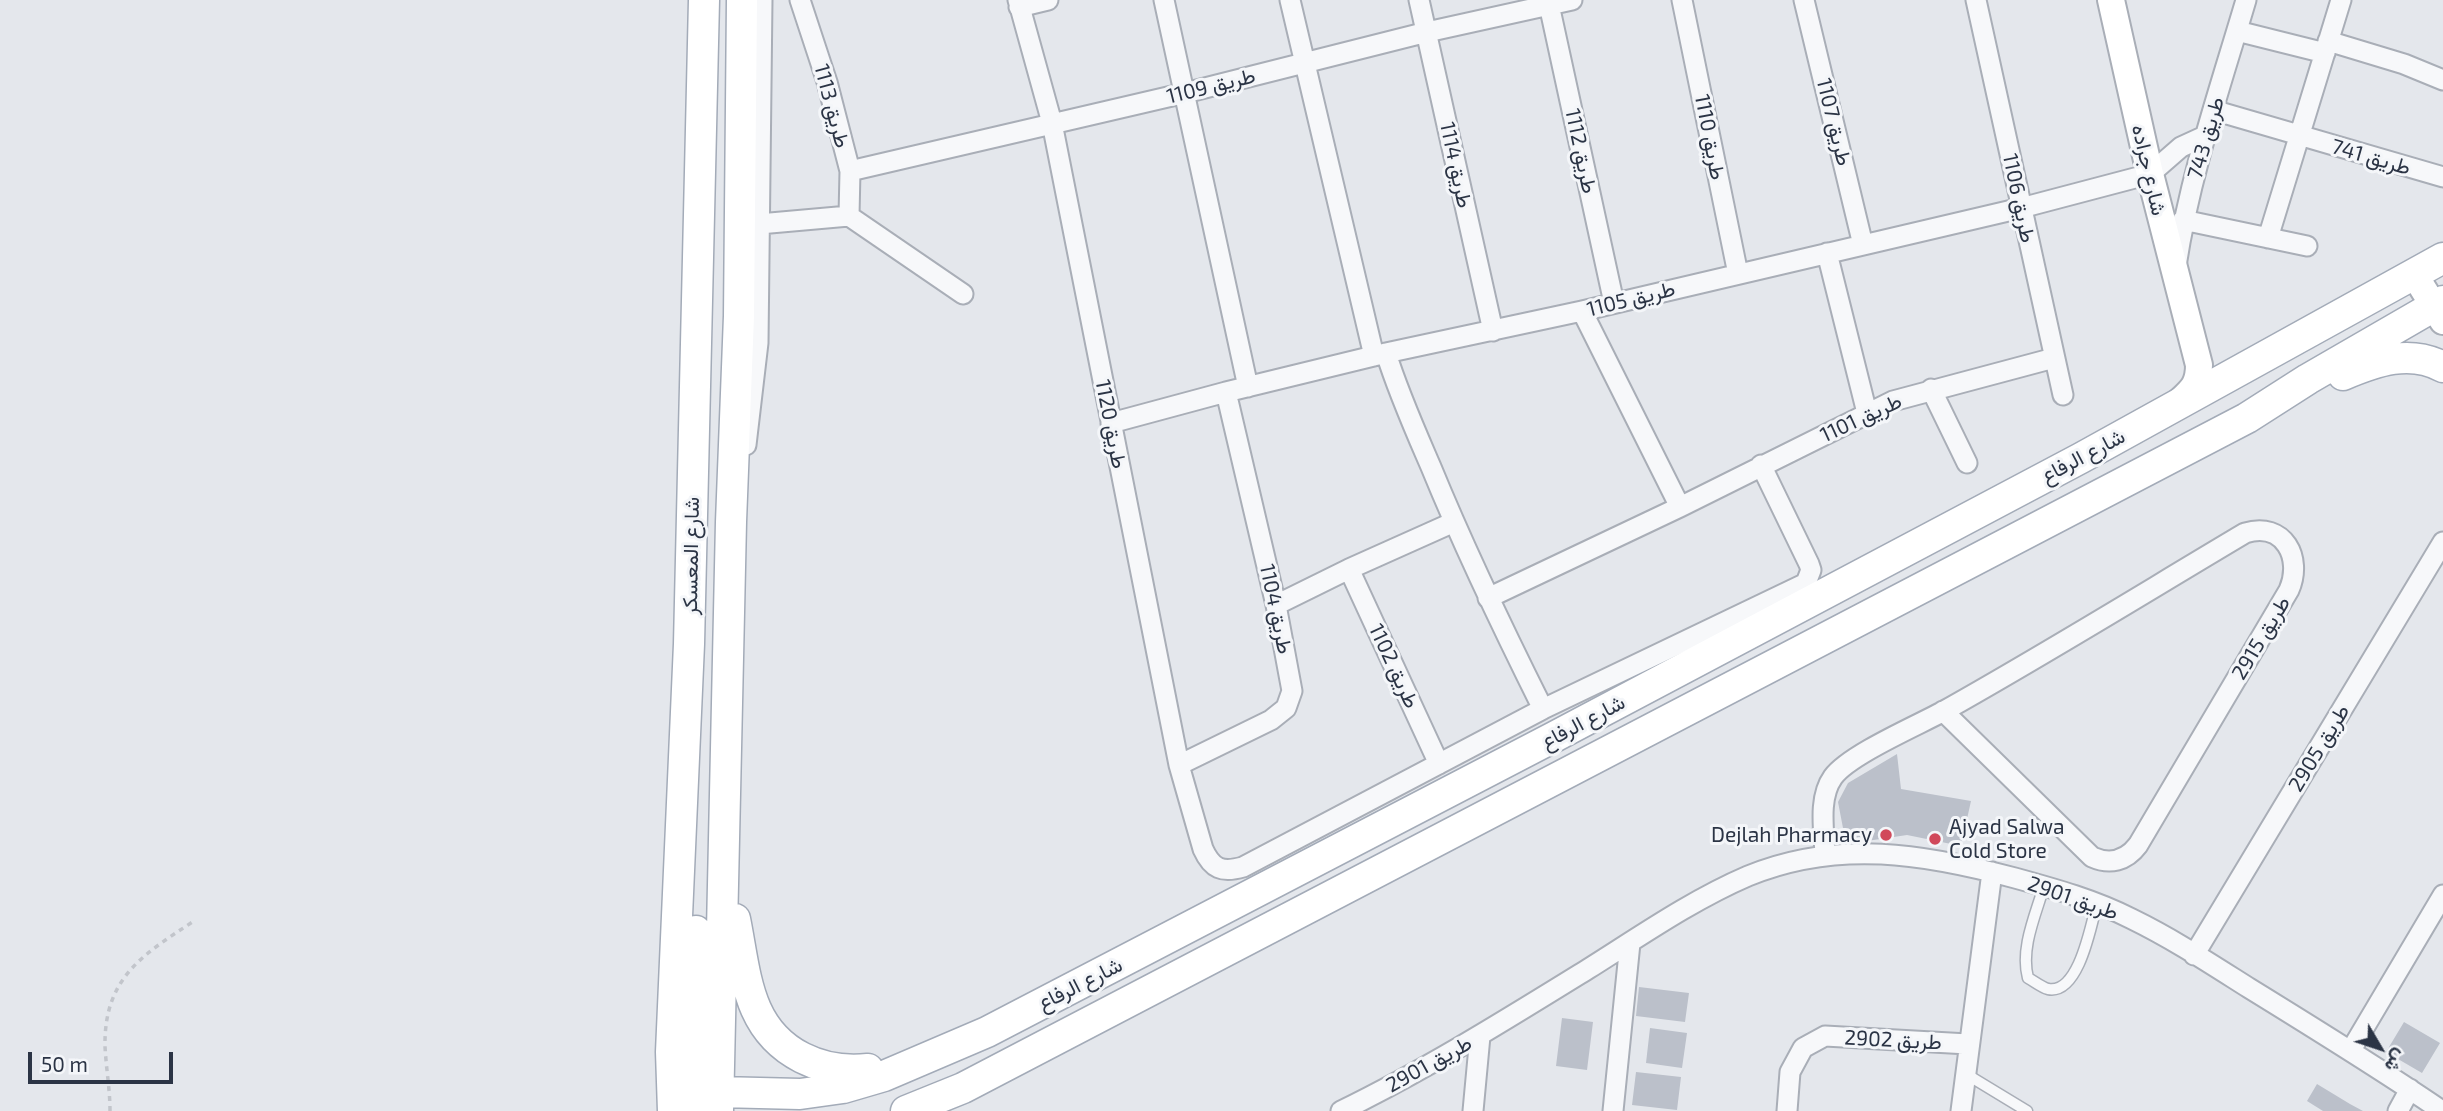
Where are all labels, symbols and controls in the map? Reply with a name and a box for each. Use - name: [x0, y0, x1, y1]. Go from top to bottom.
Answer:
- street label: طريق 1113: [809, 61, 855, 151]
- street label: طريق 1109: [1164, 63, 1258, 109]
- street label: طريق 1107: [1811, 76, 1857, 168]
- street label: طريق 1110: [1689, 92, 1731, 182]
- street label: طريق 743: [2182, 94, 2230, 182]
- street label: طريق 1112: [1560, 106, 1602, 196]
- street label: طريق 1114: [1435, 120, 1477, 210]
- street label: شارع جراده: [2126, 122, 2172, 218]
- street label: طريق 741: [2328, 134, 2414, 180]
- street label: طريق 1106: [1997, 151, 2041, 245]
- street label: طريق 1105: [1584, 276, 1678, 322]
- street label: طريق 1120: [1090, 377, 1132, 471]
- street label: طريق 1101: [1816, 388, 1906, 448]
- street label: شارع الرفاع: [2037, 423, 2129, 489]
- street label: شارع المعسكر: [677, 497, 705, 615]
- street label: طريق 1104: [1254, 562, 1298, 656]
- street label: طريق 2915: [2226, 592, 2296, 684]
- street label: طريق 1102: [1363, 620, 1425, 712]
- street label: شارع الرفاع: [1537, 689, 1629, 755]
- street label: طريق 2905: [2283, 700, 2355, 796]
- place label: Ajyad Salwa Cold Store: [1949, 814, 2065, 864]
- place label: Dejlah Pharmacy: [1711, 822, 1872, 848]
- marker: Dejlah Pharmacy: [1878, 827, 1894, 843]
- marker: Ajyad Salwa Cold Store: [1927, 831, 1943, 847]
- street label: طريق 2901: [2024, 871, 2122, 925]
- street label: شارع الرفاع: [1033, 952, 1127, 1016]
- north arrow: [2345, 1013, 2415, 1083]
- street label: طريق 2902: [1844, 1025, 1942, 1055]
- street label: طريق 2901: [1382, 1030, 1476, 1098]
- scale bar: [32, 1038, 177, 1082]
- text: ش: [2381, 1045, 2413, 1078]
- text: 50 m: [41, 1051, 88, 1076]

